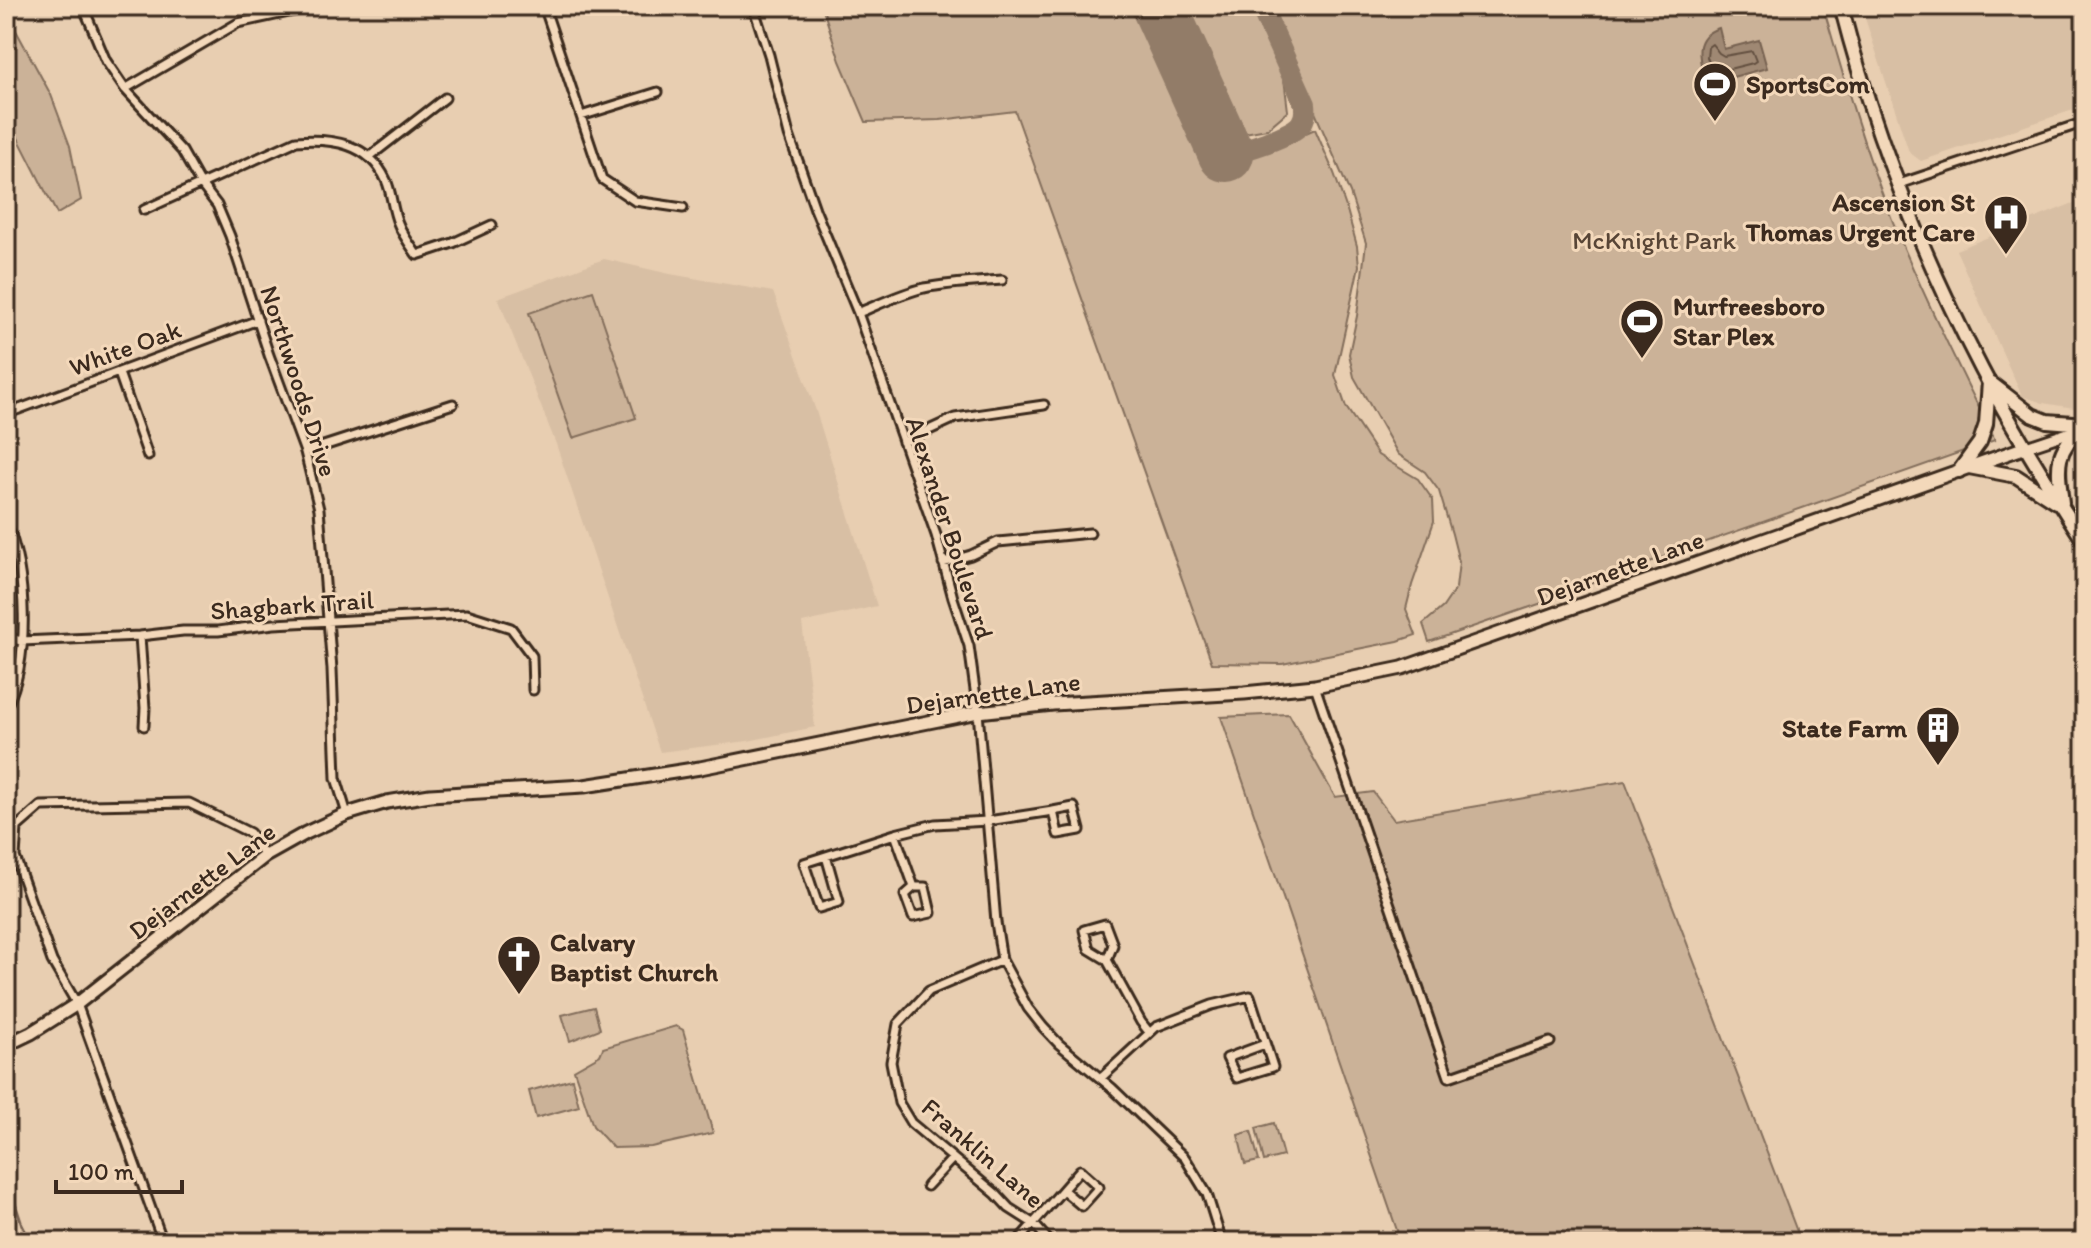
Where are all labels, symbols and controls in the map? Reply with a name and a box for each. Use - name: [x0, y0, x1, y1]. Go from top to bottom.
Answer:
- sports icon: SportsCom: [1691, 60, 1739, 123]
- place label: SportsCom: [1746, 68, 1871, 100]
- place label: Ascension St Thomas Urgent Care: [1745, 186, 1975, 248]
- hospital icon: Ascension St Thomas Urgent Care: [1982, 193, 2030, 256]
- park label: McKnight Park: [1572, 224, 1736, 256]
- street label: Northwoods Drive: [253, 281, 345, 481]
- place label: Murfreesboro Star Plex: [1673, 290, 1825, 352]
- sports icon: Murfreesboro Star Plex: [1618, 297, 1666, 360]
- street label: White Oak: [65, 313, 186, 383]
- street label: Alexander Boulevard: [899, 413, 1001, 643]
- street label: Dejarnette Lane: [1532, 523, 1708, 613]
- street label: Shagbark Trail: [209, 583, 375, 627]
- street label: Dejarnette Lane: [904, 665, 1082, 721]
- building icon: State Farm: [1914, 704, 1962, 767]
- place label: State Farm: [1782, 712, 1907, 744]
- street label: Dejarnette Lane: [122, 815, 282, 947]
- place label: Calvary Baptist Church: [550, 926, 719, 988]
- church icon: Calvary Baptist Church: [495, 933, 543, 996]
- street label: Franklin Lane: [915, 1091, 1051, 1215]
- scale bar: [56, 1144, 182, 1194]
- text: 100 m: [68, 1157, 134, 1186]

